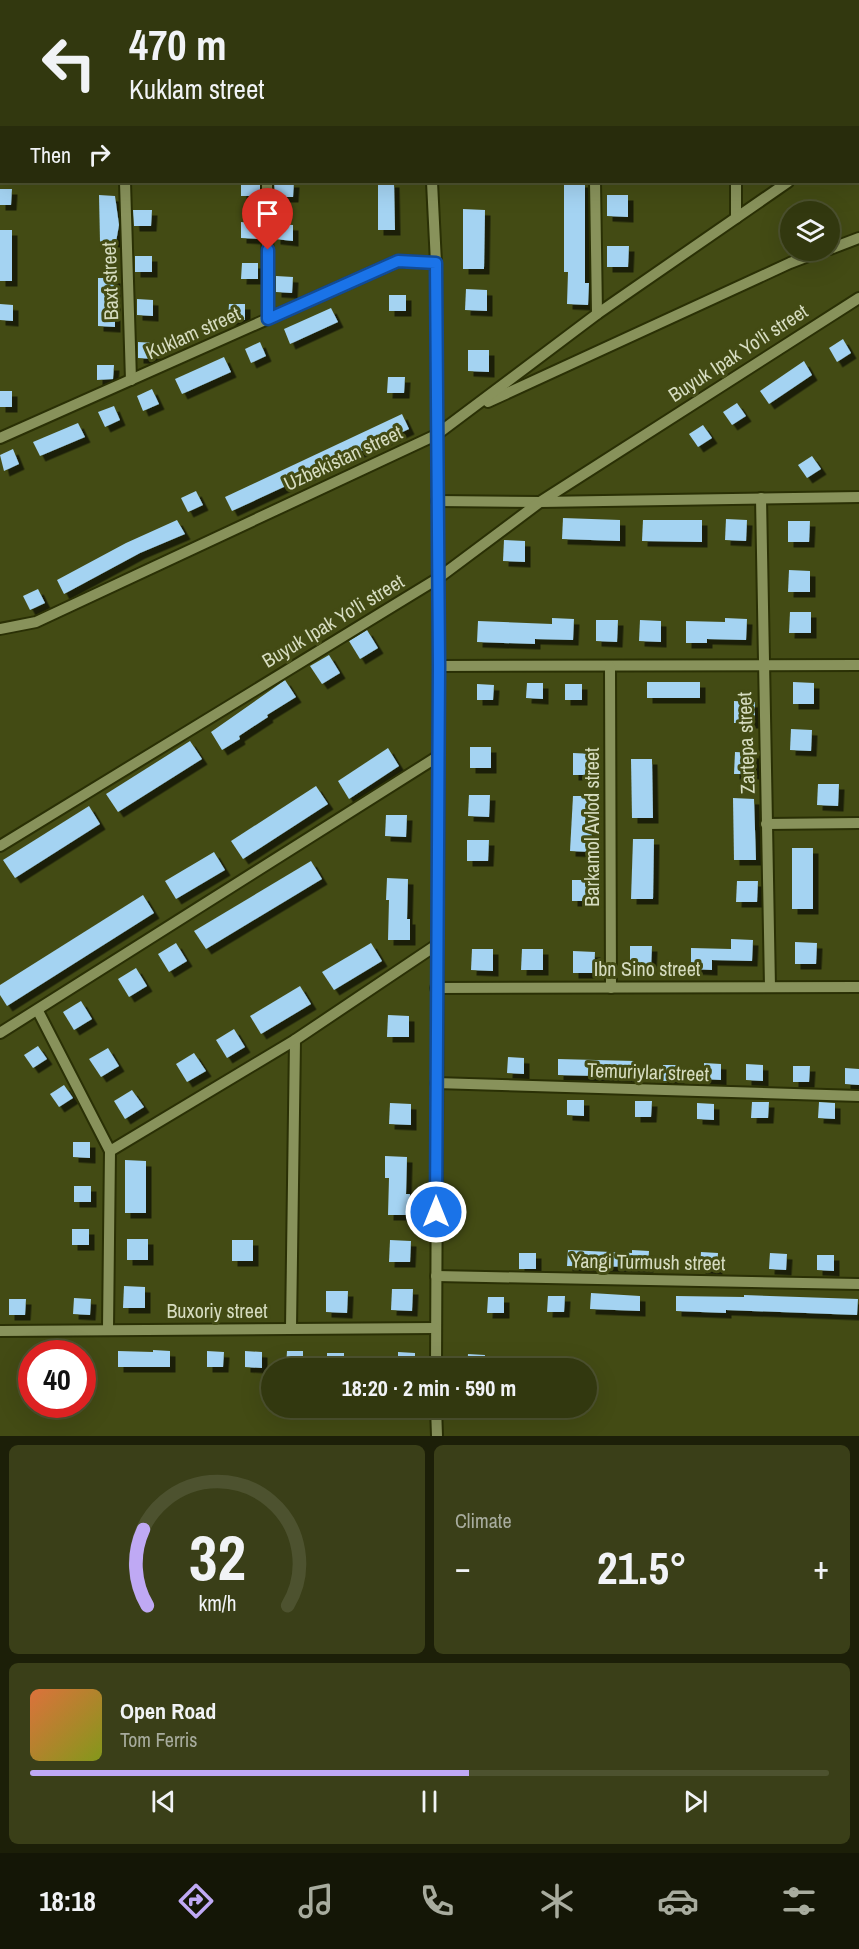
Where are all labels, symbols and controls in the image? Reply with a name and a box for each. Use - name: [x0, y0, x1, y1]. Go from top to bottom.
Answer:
- text: 470 m: [129, 17, 227, 73]
- icon: left: [30, 24, 108, 102]
- text: Kuklam street: [129, 71, 264, 107]
- icon: right: [83, 138, 116, 171]
- text: Then: [30, 140, 71, 170]
- pin: [242, 188, 293, 250]
- icon: arrive: [251, 197, 284, 230]
- map controls: [780, 201, 840, 261]
- button: layers: [780, 201, 840, 261]
- street label: Baxt street: [95, 241, 124, 321]
- street label: Buyuk Ipak Yo'li street: [663, 297, 813, 408]
- street label: Kuklam street: [142, 300, 244, 365]
- street label: Uzbekistan street: [279, 418, 407, 497]
- street label: Buyuk Ipak Yo'li street: [257, 567, 409, 674]
- street label: Zartepa street: [730, 691, 761, 795]
- street label: Barkamol Avlod street: [578, 747, 605, 907]
- street label: Ibn Sino street: [594, 955, 701, 982]
- street label: Temuriylar street: [587, 1056, 710, 1087]
- position arrow: [404, 1180, 468, 1244]
- street label: Yangi Turmush street: [570, 1247, 726, 1276]
- street label: Buxoriy street: [166, 1297, 268, 1324]
- speed limit sign: 40: [18, 1340, 96, 1418]
- text: 18:20 · 2 min · 590 m: [342, 1373, 516, 1403]
- text: Climate: [455, 1507, 512, 1534]
- text: 32: [189, 1515, 245, 1599]
- text: 21.5°: [597, 1537, 687, 1598]
- text: −: [455, 1545, 471, 1589]
- text: +: [813, 1545, 829, 1589]
- text: km/h: [198, 1590, 236, 1619]
- text: Open Road: [120, 1696, 216, 1726]
- text: Tom Ferris: [120, 1726, 198, 1753]
- icon: previous: [147, 1785, 180, 1818]
- icon: pause: [413, 1785, 446, 1818]
- icon: next: [679, 1785, 712, 1818]
- icon: directions: [175, 1880, 217, 1922]
- icon: music: [295, 1880, 337, 1922]
- icon: phone: [416, 1880, 458, 1922]
- icon: climate: [536, 1880, 578, 1922]
- icon: car: [657, 1880, 699, 1922]
- icon: filters: [778, 1880, 820, 1922]
- text: 18:18: [39, 1883, 96, 1919]

